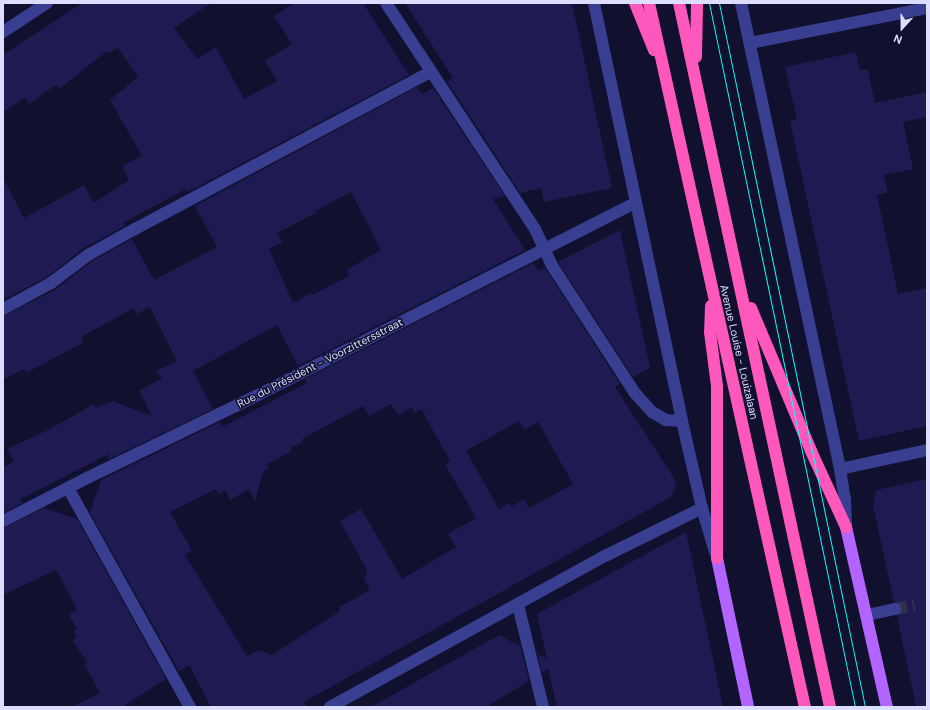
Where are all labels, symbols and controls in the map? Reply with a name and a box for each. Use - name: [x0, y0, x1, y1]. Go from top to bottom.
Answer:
- north arrow: [882, 8, 922, 48]
- text: N: [891, 31, 904, 47]
- street label: Avenue Louise - Louizalaan: [717, 283, 761, 421]
- street label: Rue du Président - Voorzittersstraat: [235, 315, 405, 411]

